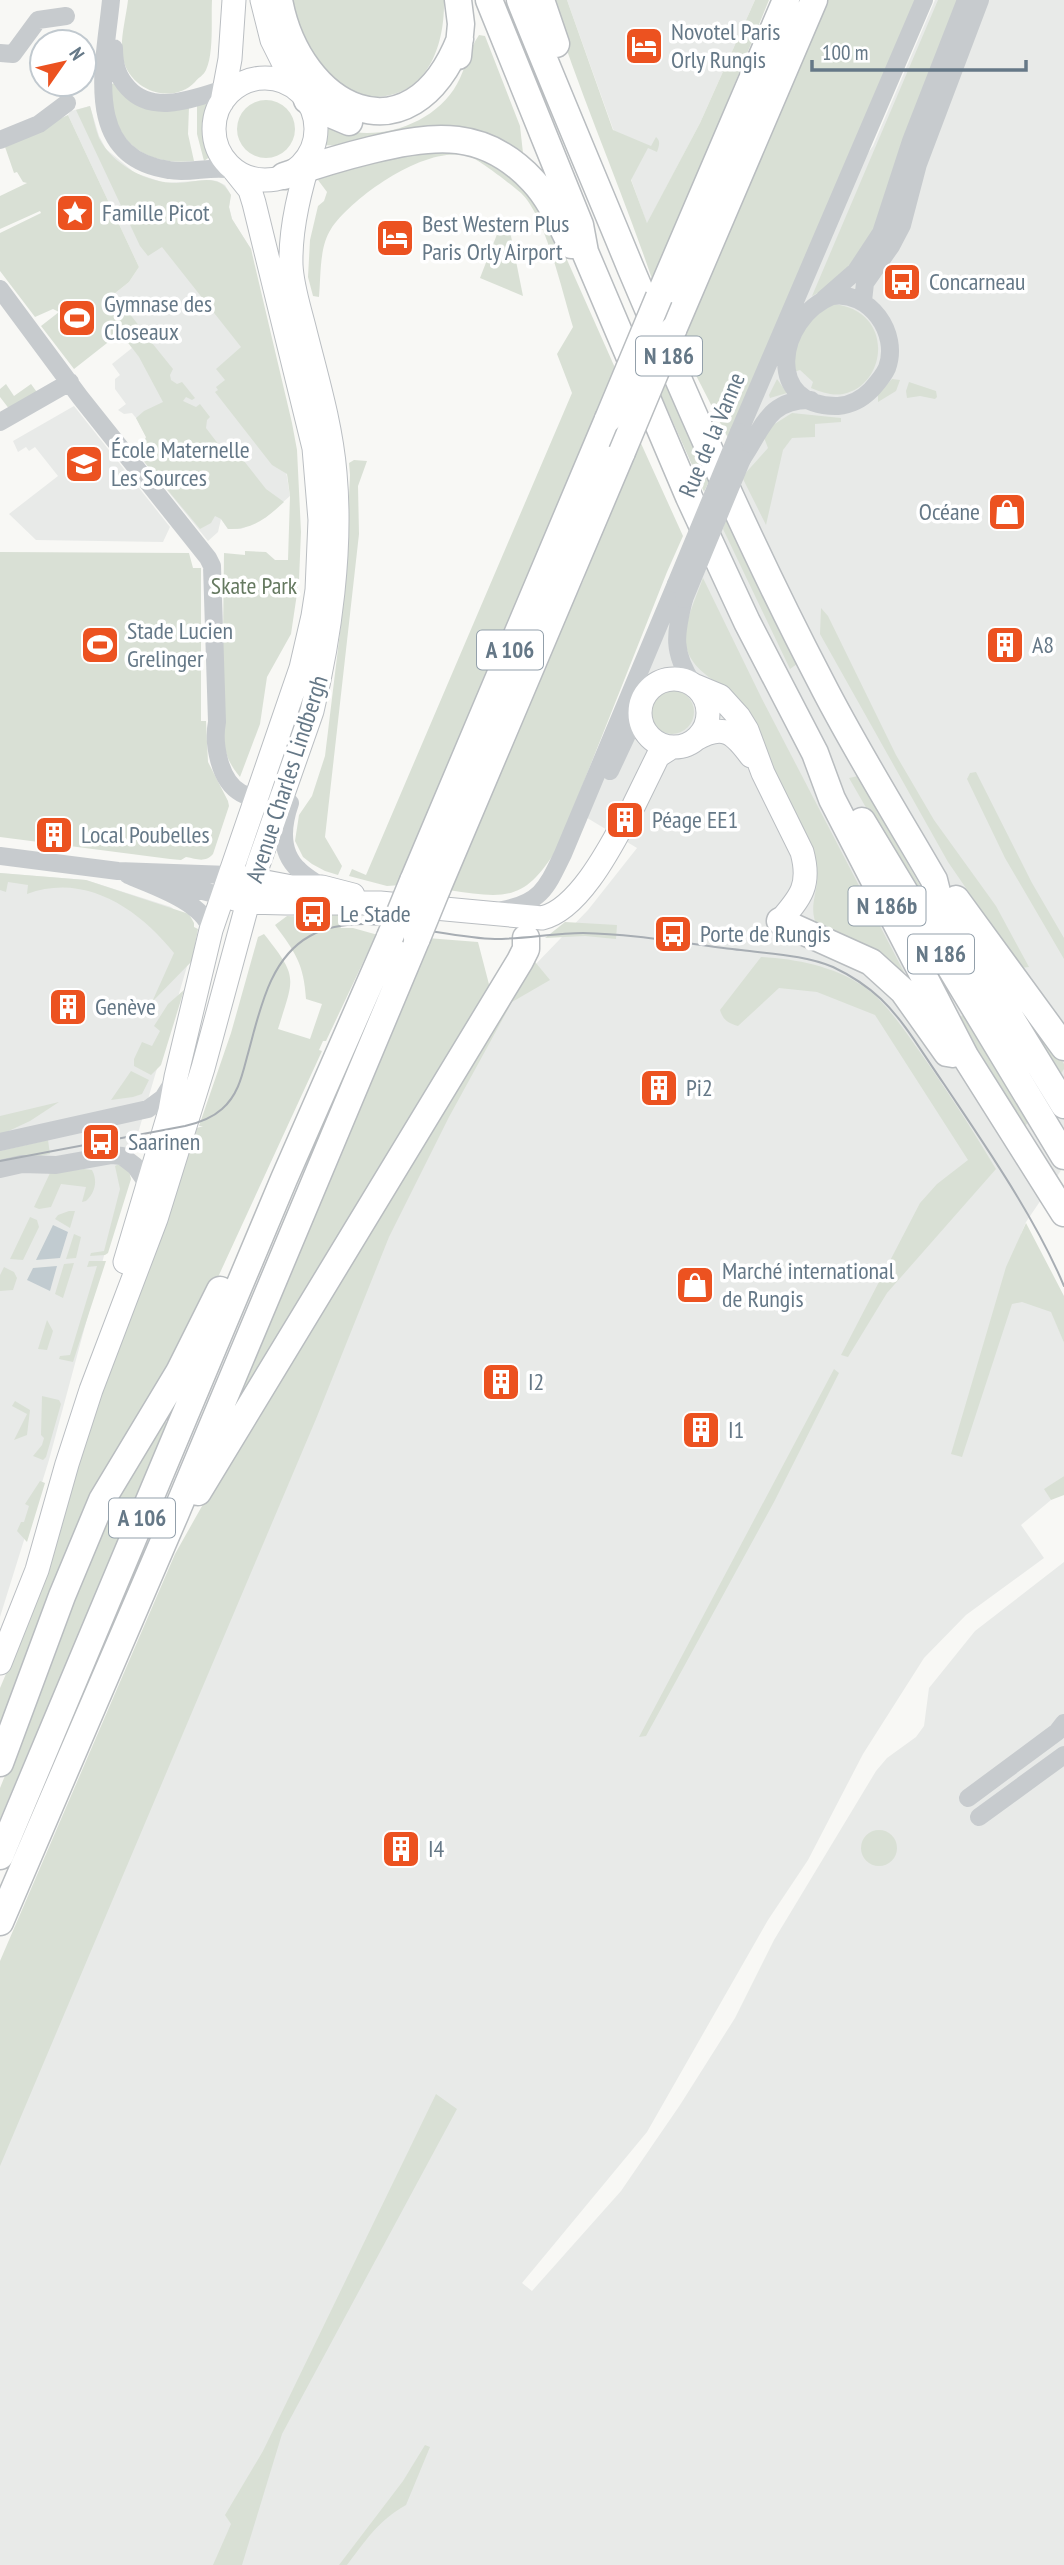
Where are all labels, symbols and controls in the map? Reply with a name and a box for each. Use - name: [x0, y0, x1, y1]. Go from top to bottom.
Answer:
- place label: Novotel Paris Orly Rungis: [671, 16, 780, 75]
- hotel icon: Novotel Paris Orly Rungis: [623, 25, 665, 67]
- north arrow: [28, 28, 98, 98]
- scale bar: [812, 28, 1026, 72]
- text: 100 m: [822, 39, 868, 66]
- text: N: [64, 43, 90, 64]
- place icon: Famille Picot: [54, 192, 96, 234]
- place label: Famille Picot: [102, 197, 210, 228]
- place label: Best Western Plus Paris Orly Airport: [422, 208, 569, 267]
- hotel icon: Best Western Plus Paris Orly Airport: [374, 217, 416, 259]
- bus stop icon: Concarneau: [881, 261, 923, 303]
- place label: Concarneau: [929, 266, 1025, 297]
- place label: Gymnase des Closeaux: [104, 288, 212, 347]
- sports icon: Gymnase des Closeaux: [56, 297, 98, 339]
- road number: N 186: [636, 336, 702, 376]
- street label: Rue de la Vanne: [671, 368, 752, 502]
- place label: École Maternelle Les Sources: [111, 434, 250, 493]
- school or university icon: École Maternelle Les Sources: [63, 443, 105, 485]
- shop icon: Océane: [986, 491, 1028, 533]
- place label: Océane: [919, 496, 980, 527]
- park label: Skate Park: [211, 570, 298, 601]
- place label: Stade Lucien Grelinger: [127, 615, 233, 674]
- sports icon: Stade Lucien Grelinger: [79, 624, 121, 666]
- building icon: A8: [984, 624, 1026, 666]
- place label: A8: [1032, 629, 1054, 660]
- road number: A 106: [477, 630, 543, 670]
- street label: Avenue Charles Lindbergh: [238, 671, 335, 886]
- building icon: Péage EE1: [604, 799, 646, 841]
- place label: Péage EE1: [652, 804, 738, 835]
- building icon: Local Poubelles: [33, 814, 75, 856]
- place label: Local Poubelles: [81, 819, 210, 850]
- road number: N 186b: [848, 886, 926, 925]
- bus stop icon: Le Stade: [292, 893, 334, 935]
- place label: Le Stade: [340, 898, 411, 929]
- bus stop icon: Porte de Rungis: [652, 913, 694, 955]
- place label: Porte de Rungis: [700, 918, 831, 949]
- road number: N 186: [908, 934, 974, 973]
- building icon: Genève: [47, 986, 89, 1028]
- place label: Genève: [95, 991, 156, 1022]
- building icon: Pi2: [638, 1067, 680, 1109]
- place label: Pi2: [686, 1072, 713, 1103]
- bus stop icon: Saarinen: [80, 1121, 122, 1163]
- place label: Saarinen: [128, 1126, 200, 1157]
- place label: Marché international de Rungis: [722, 1255, 895, 1314]
- shop icon: Marché international de Rungis: [674, 1264, 716, 1306]
- building icon: I2: [480, 1361, 522, 1403]
- place label: I2: [528, 1366, 544, 1397]
- building icon: I1: [680, 1409, 722, 1451]
- place label: I1: [728, 1414, 744, 1445]
- road number: A 106: [109, 1498, 175, 1538]
- building icon: I4: [380, 1828, 422, 1870]
- place label: I4: [428, 1833, 445, 1864]

